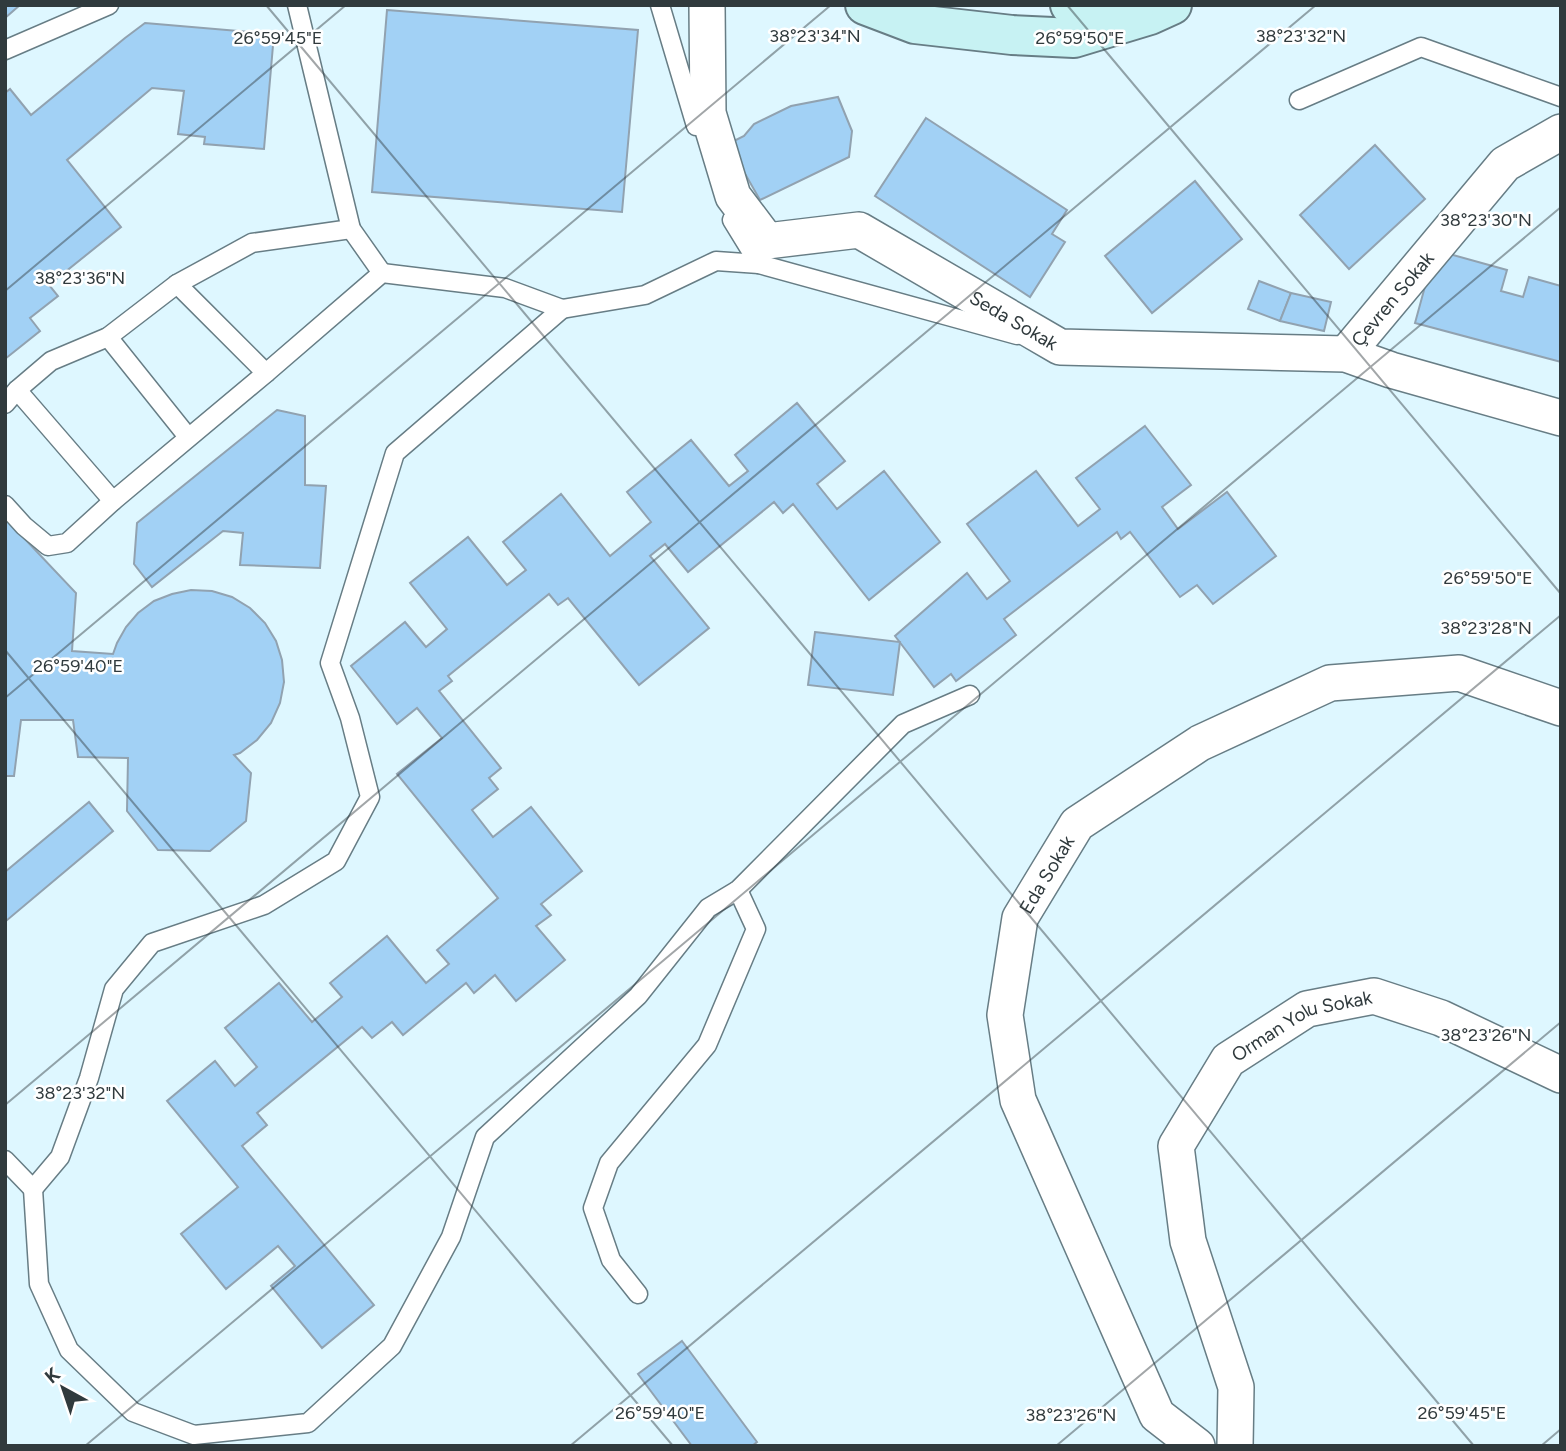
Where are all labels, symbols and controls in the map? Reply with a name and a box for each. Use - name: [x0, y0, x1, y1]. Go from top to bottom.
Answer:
- text: 38°23'34"N: [769, 25, 861, 47]
- text: 38°23'32"N: [1256, 25, 1346, 47]
- text: 26°59'45"E: [234, 27, 322, 49]
- text: 26°59'50"E: [1035, 27, 1125, 49]
- text: 38°23'30"N: [1440, 209, 1532, 231]
- street label: Çevren Sokak: [1346, 246, 1439, 351]
- text: 38°23'36"N: [35, 267, 125, 289]
- street label: Seda Sokak: [965, 286, 1063, 356]
- text: 26°59'50"E: [1443, 567, 1533, 589]
- text: 38°23'28"N: [1440, 617, 1532, 639]
- text: 26°59'40"E: [33, 655, 123, 677]
- street label: Eda Sokak: [1014, 831, 1080, 918]
- street label: Orman Yolu Sokak: [1227, 985, 1375, 1067]
- text: 38°23'26"N: [1441, 1024, 1531, 1046]
- text: 38°23'32"N: [35, 1082, 125, 1104]
- north arrow: [28, 1353, 98, 1423]
- text: K: [40, 1362, 65, 1388]
- text: 26°59'40"E: [615, 1402, 705, 1424]
- text: 26°59'45"E: [1418, 1402, 1506, 1424]
- text: 38°23'26"N: [1026, 1404, 1116, 1426]

